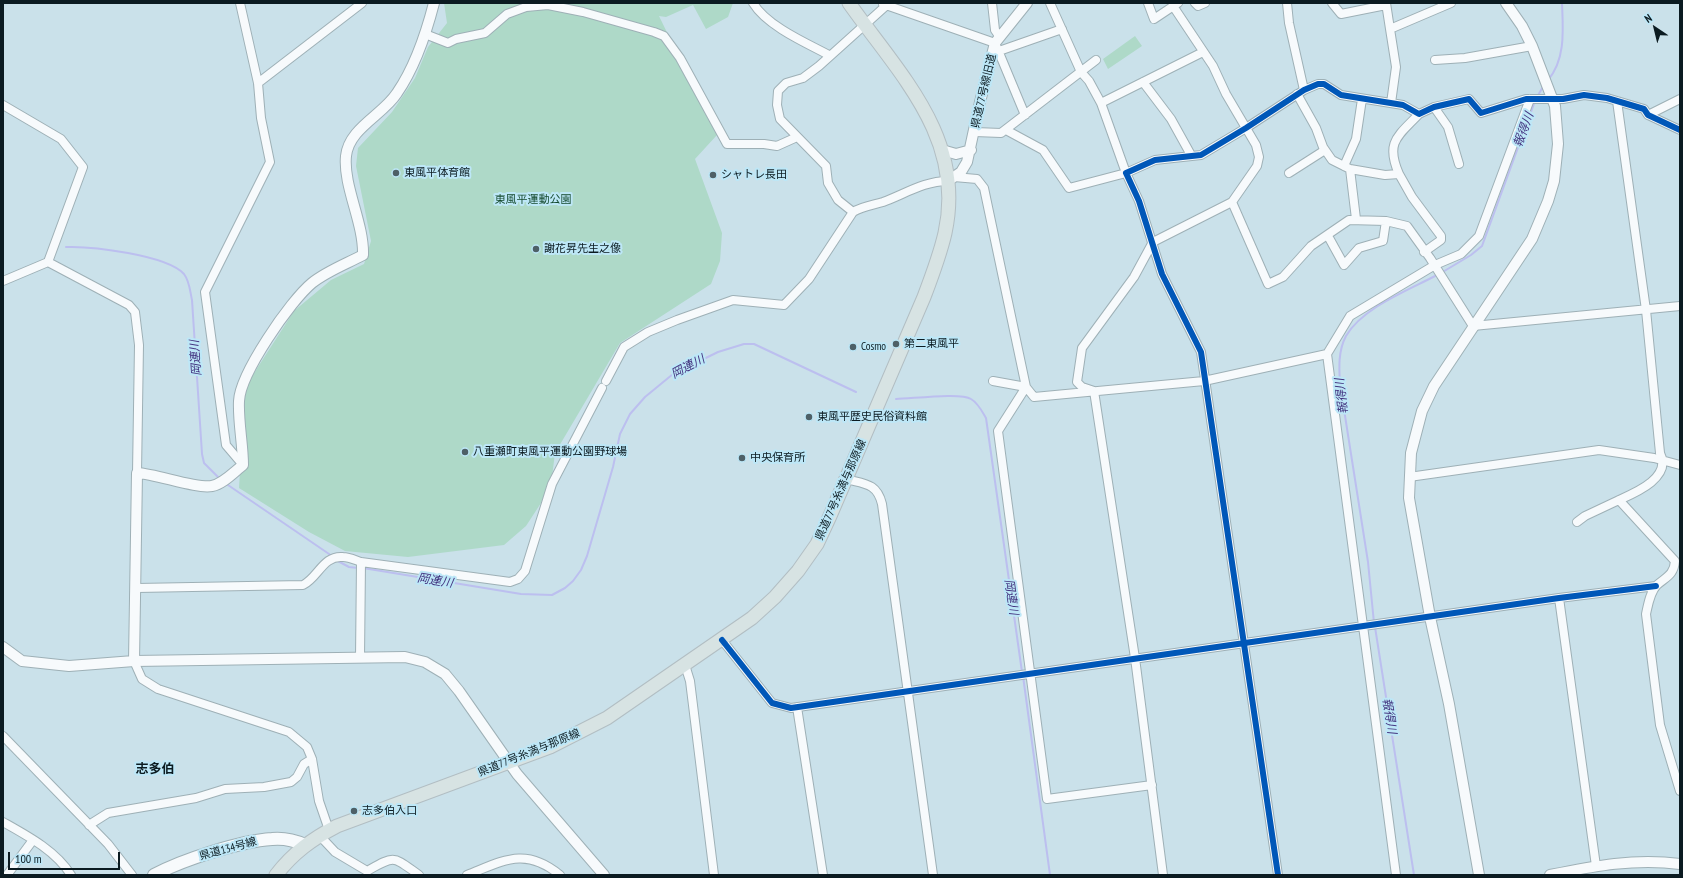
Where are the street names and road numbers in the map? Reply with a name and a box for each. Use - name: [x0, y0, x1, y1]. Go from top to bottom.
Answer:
- street label: 県道77号線旧道: [969, 53, 999, 129]
- street label: 県道77号糸満与那原線: [813, 438, 869, 542]
- street label: 県道77号糸満与那原線: [476, 726, 582, 780]
- street label: 県道134号線: [198, 835, 258, 863]

